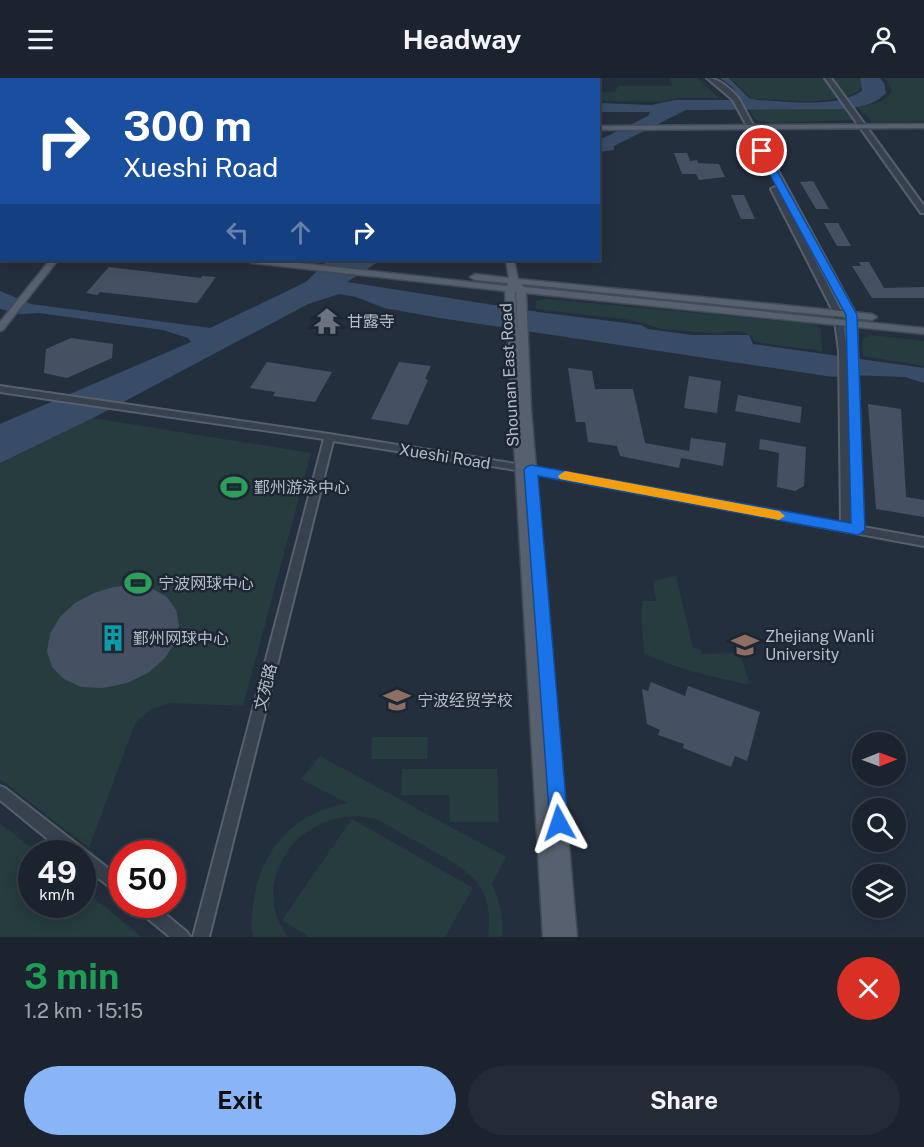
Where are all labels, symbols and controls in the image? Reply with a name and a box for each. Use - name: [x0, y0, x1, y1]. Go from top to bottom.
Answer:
- icon: menu: [24, 23, 57, 56]
- text: Headway: [403, 23, 521, 55]
- icon: person: [867, 23, 900, 56]
- text: 300 m: [123, 101, 252, 150]
- icon: right: [24, 102, 102, 180]
- pin: [736, 125, 787, 176]
- icon: arrive: [745, 134, 778, 167]
- text: Xueshi Road: [123, 151, 278, 183]
- icon: left: [221, 216, 254, 249]
- icon: ahead: [284, 216, 317, 249]
- icon: right: [347, 216, 380, 249]
- street label: Shounan East Road: [496, 303, 523, 447]
- temple icon: 甘露寺: [312, 306, 342, 336]
- place label: 甘露寺: [347, 312, 395, 331]
- street label: Xueshi Road: [398, 440, 492, 473]
- sports icon: 鄞州游泳中心: [219, 472, 249, 502]
- place label: 鄞州游泳中心: [254, 478, 350, 497]
- sports icon: 宁波网球中心: [123, 568, 153, 598]
- place label: 宁波网球中心: [158, 574, 254, 593]
- building icon: 鄞州网球中心: [98, 623, 128, 653]
- place label: Zhejiang Wanli University: [765, 627, 874, 664]
- place label: 鄞州网球中心: [133, 629, 229, 648]
- school or university icon: Zhejiang Wanli University: [730, 630, 760, 660]
- street label: 文苑路: [250, 662, 281, 713]
- school or university icon: 宁波经贸学校: [382, 685, 412, 715]
- place label: 宁波经贸学校: [417, 691, 513, 710]
- north arrow: [852, 732, 906, 786]
- map controls: [852, 732, 906, 918]
- position arrow: [527, 791, 591, 855]
- button: search: [852, 798, 906, 852]
- speed limit sign: 50: [108, 840, 186, 918]
- text: 49: [37, 854, 77, 890]
- button: layers: [852, 864, 906, 918]
- text: km/h: [39, 886, 75, 903]
- text: 3 min: [24, 955, 119, 997]
- button: close: [837, 957, 900, 1020]
- text: 1.2 km · 15:15: [24, 999, 143, 1023]
- button: Exit: [24, 1066, 456, 1135]
- button: Share: [468, 1066, 900, 1135]

